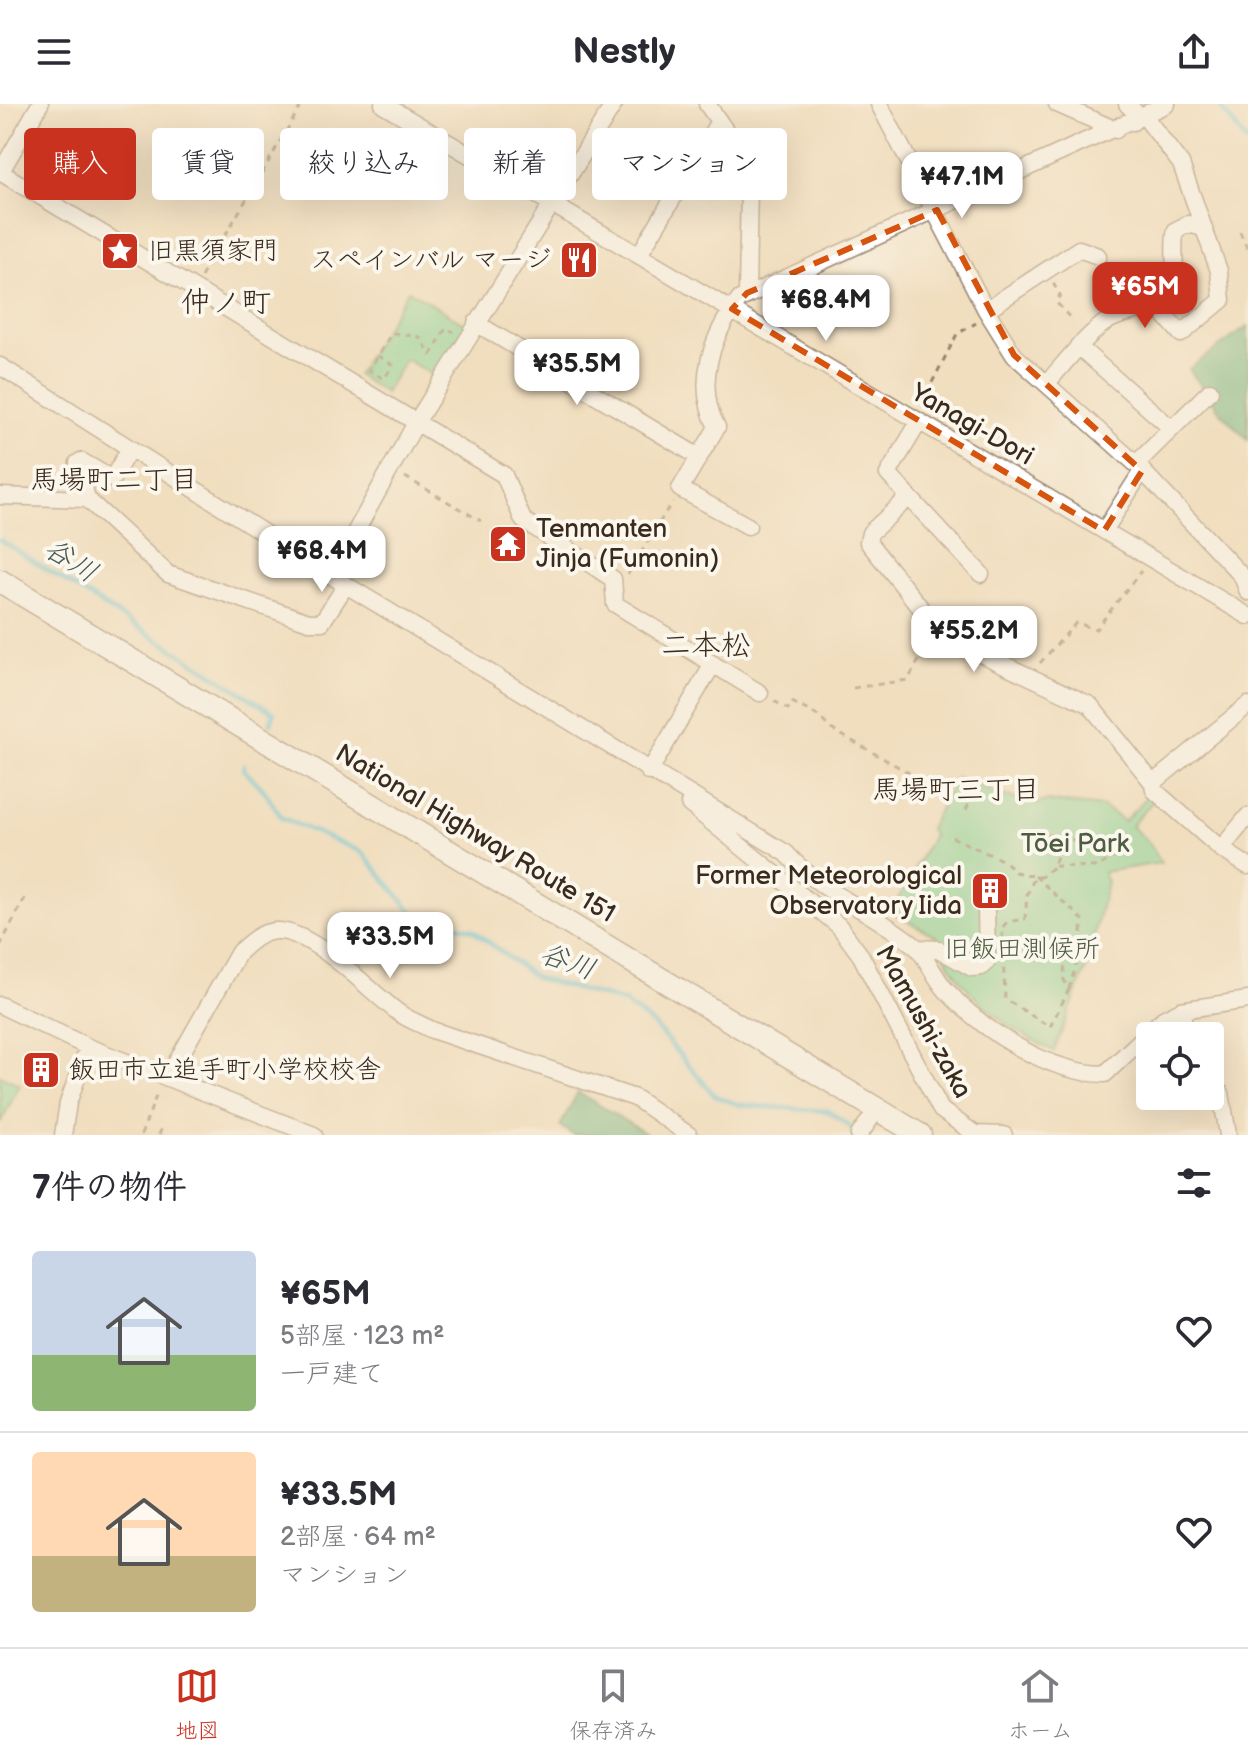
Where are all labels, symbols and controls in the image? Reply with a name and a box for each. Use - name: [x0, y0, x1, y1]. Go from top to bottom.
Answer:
- icon: menu: [32, 30, 76, 74]
- icon: share: [1172, 30, 1216, 74]
- text: Nestly: [573, 31, 676, 74]
- chip: 購入: [24, 128, 136, 200]
- chip: 賃貸: [152, 128, 264, 200]
- chip: 絞り込み: [280, 128, 448, 200]
- chip: 新着: [464, 128, 576, 200]
- chip: マンション: [592, 128, 787, 200]
- pin: ¥47.1M: [897, 152, 1027, 220]
- text: ¥47.1M: [920, 162, 1004, 193]
- place icon: 旧黒須家門: [99, 230, 141, 272]
- place label: 旧黒須家門: [148, 236, 278, 267]
- restaurant icon: スペインバル マージ: [558, 239, 600, 281]
- place label: スペインバル マージ: [310, 245, 551, 276]
- pin: ¥65M: [1098, 262, 1192, 330]
- text: ¥65M: [1110, 272, 1180, 303]
- pin: ¥68.4M: [761, 275, 891, 343]
- district label: 仲ノ町: [181, 285, 271, 321]
- text: ¥68.4M: [781, 285, 871, 316]
- pin: ¥35.5M: [512, 339, 642, 407]
- text: ¥35.5M: [532, 349, 622, 380]
- street label: Yanagi-Dori: [904, 377, 1039, 473]
- district label: 馬場町二丁目: [30, 464, 198, 497]
- place label: Tenmanten Jinja (Fumonin): [536, 514, 719, 575]
- temple icon: Tenmanten Jinja (Fumonin): [487, 523, 529, 565]
- pin: ¥68.4M: [257, 526, 387, 594]
- water label: 谷川: [39, 532, 103, 590]
- text: ¥68.4M: [277, 536, 367, 567]
- pin: ¥55.2M: [909, 606, 1039, 674]
- text: ¥55.2M: [929, 616, 1019, 647]
- district label: 二本松: [661, 628, 751, 664]
- street label: National Highway Route 151: [330, 738, 620, 930]
- district label: 馬場町三丁目: [872, 774, 1040, 807]
- park label: Tōei Park: [1021, 829, 1129, 860]
- place label: Former Meteorological Observatory Iida: [695, 861, 962, 922]
- building icon: Former Meteorological Observatory Iida: [969, 870, 1011, 912]
- pin: ¥33.5M: [325, 912, 455, 980]
- text: ¥33.5M: [345, 922, 435, 953]
- park label: 旧飯田測候所: [944, 934, 1100, 965]
- water label: 谷川: [536, 937, 600, 987]
- street label: Mamushi-zaka: [868, 940, 978, 1104]
- map controls: [1136, 1022, 1224, 1110]
- button: locate: [1136, 1022, 1224, 1110]
- building icon: 飯田市立追手町小学校校舎: [20, 1049, 62, 1091]
- place label: 飯田市立追手町小学校校舎: [69, 1055, 381, 1086]
- icon: filters: [1172, 1161, 1216, 1205]
- text: 7件の物件: [32, 1167, 187, 1208]
- text: ¥65M: [280, 1273, 370, 1314]
- icon: home: [96, 1283, 192, 1379]
- icon: heart: [1172, 1309, 1216, 1353]
- text: 5部屋 · 123 m²: [280, 1321, 444, 1352]
- text: 一戸建て: [280, 1359, 384, 1390]
- text: ¥33.5M: [280, 1474, 397, 1515]
- icon: home: [96, 1484, 192, 1580]
- icon: heart: [1172, 1510, 1216, 1554]
- text: 2部屋 · 64 m²: [280, 1522, 436, 1553]
- text: マンション: [280, 1560, 409, 1591]
- tab: 地図: [175, 1664, 219, 1745]
- tab: 保存済み: [569, 1664, 657, 1745]
- tab: ホーム: [1008, 1664, 1073, 1745]

